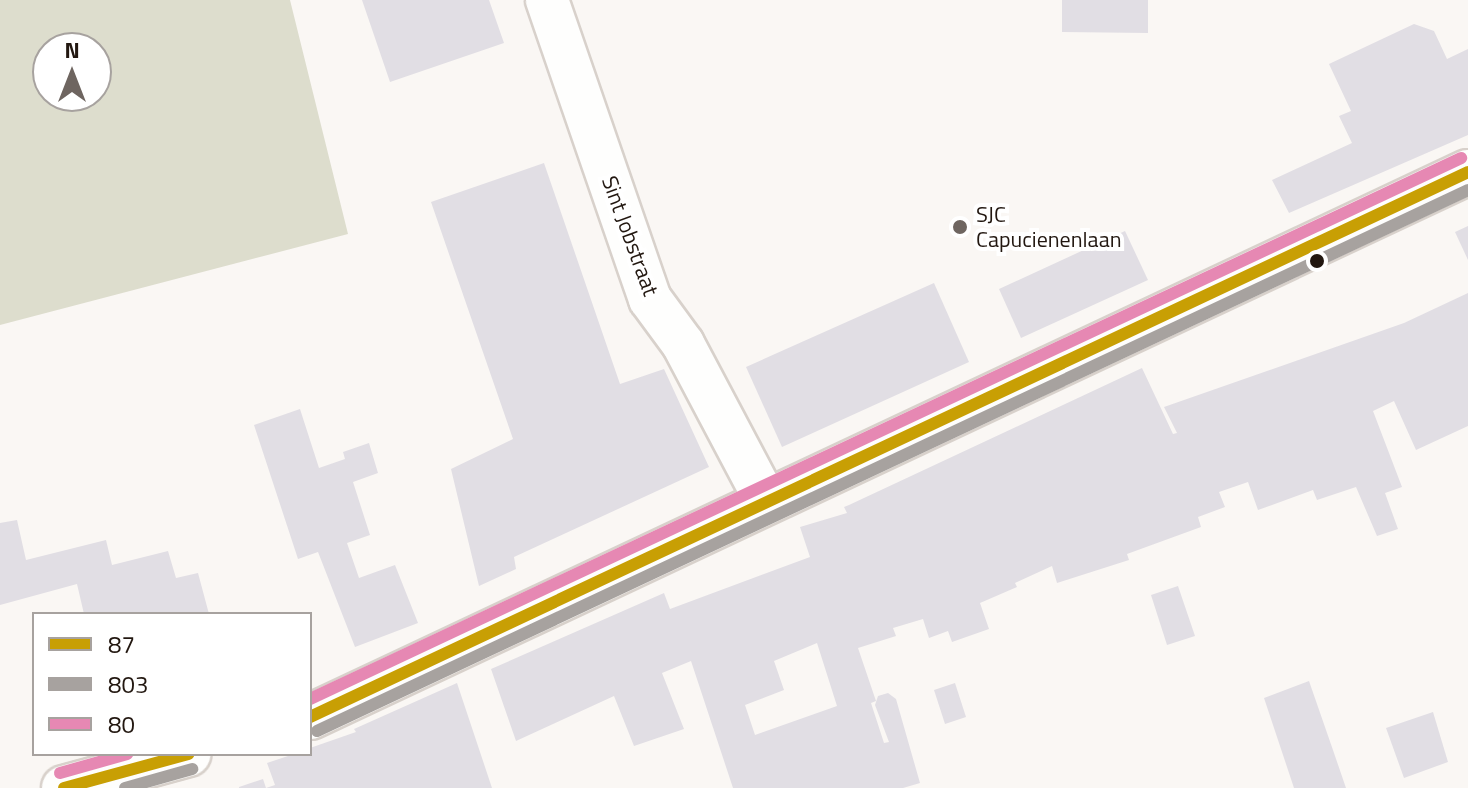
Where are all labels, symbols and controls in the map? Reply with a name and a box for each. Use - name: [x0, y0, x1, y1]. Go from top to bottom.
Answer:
- north arrow: [32, 32, 112, 112]
- text: N: [64, 33, 80, 67]
- street label: Sint Jobstraat: [596, 172, 664, 300]
- place label: SJC Capucienenlaan: [976, 201, 1121, 252]
- marker: SJC Capucienenlaan: [951, 218, 969, 236]
- unlabelled marker: [1309, 253, 1325, 269]
- legend: [32, 612, 312, 756]
- text: 87: [108, 626, 135, 662]
- text: 803: [108, 666, 148, 702]
- text: 80: [108, 706, 135, 742]

